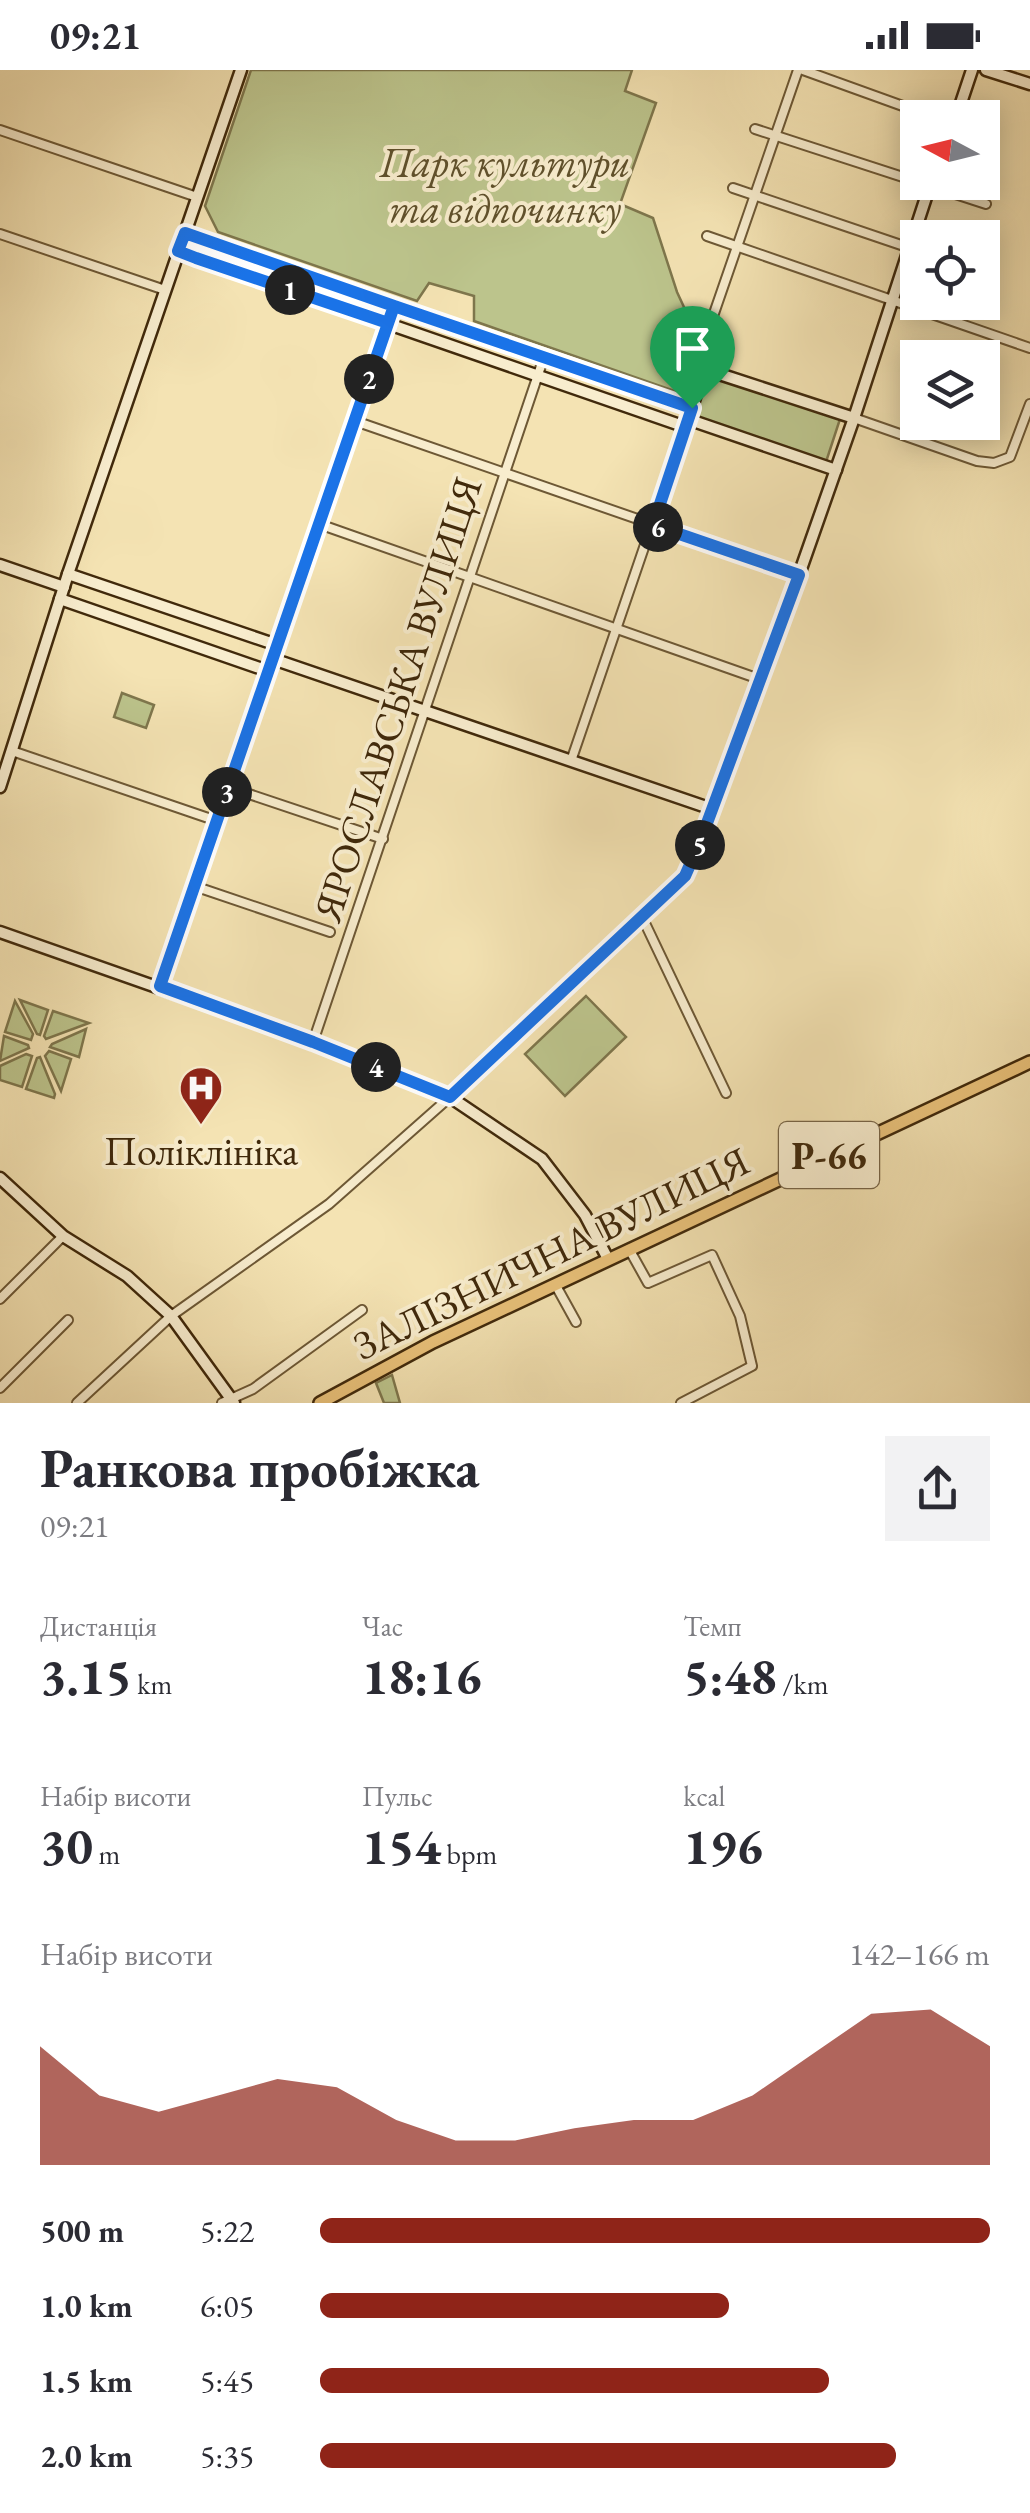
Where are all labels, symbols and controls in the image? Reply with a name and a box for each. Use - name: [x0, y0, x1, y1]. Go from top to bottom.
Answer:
- text: 09:21: [50, 11, 141, 60]
- north arrow: [900, 100, 1000, 200]
- map controls: [900, 100, 1000, 440]
- park label: Парк культури та відпочинку: [379, 136, 630, 234]
- button: locate: [900, 220, 1000, 320]
- pin: 1: [265, 265, 315, 315]
- text: 1: [283, 272, 297, 308]
- pin: [650, 306, 735, 409]
- icon: arrive: [665, 321, 720, 376]
- button: layers: [900, 340, 1000, 440]
- pin: 2: [344, 354, 394, 404]
- text: 2: [362, 361, 376, 397]
- street label: ЯРОСЛАВСЬКА ВУЛИЦЯ: [300, 470, 493, 929]
- pin: 6: [633, 502, 683, 552]
- text: 6: [651, 509, 665, 545]
- pin: 3: [202, 767, 252, 817]
- text: 3: [220, 774, 234, 810]
- pin: 5: [675, 820, 725, 870]
- text: 5: [693, 827, 707, 863]
- pin: 4: [351, 1042, 401, 1092]
- text: 4: [369, 1049, 383, 1085]
- hospital icon: Поліклініка: [178, 1065, 224, 1126]
- road number: Р-66: [779, 1122, 879, 1188]
- place label: Поліклініка: [104, 1125, 298, 1177]
- street label: ЗАЛІЗНИЧНА ВУЛИЦЯ: [344, 1134, 758, 1372]
- text: Ранкова пробіжка: [40, 1432, 479, 1503]
- button: share: [885, 1436, 990, 1541]
- text: 09:21: [40, 1505, 109, 1547]
- text: Дистанція: [40, 1608, 157, 1644]
- text: Час: [362, 1608, 403, 1644]
- text: Темп: [683, 1608, 742, 1644]
- text: 3.15: [40, 1644, 132, 1709]
- text: 18:16: [362, 1644, 482, 1709]
- text: 5:48: [683, 1644, 777, 1709]
- text: km: [132, 1666, 172, 1702]
- text: /km: [777, 1666, 828, 1702]
- text: Набір висоти: [40, 1778, 191, 1814]
- text: Пульс: [362, 1778, 433, 1814]
- text: kcal: [683, 1778, 725, 1814]
- text: 30: [40, 1814, 93, 1879]
- text: 154: [362, 1814, 441, 1879]
- text: 196: [683, 1814, 763, 1879]
- text: m: [93, 1836, 120, 1872]
- text: bpm: [441, 1836, 497, 1872]
- text: Набір висоти: [40, 1933, 213, 1975]
- text: 142–166 m: [849, 1933, 990, 1975]
- text: 500 m: [40, 2210, 124, 2252]
- text: 5:22: [200, 2210, 254, 2252]
- text: 1.0 km: [40, 2285, 133, 2327]
- text: 6:05: [200, 2285, 254, 2327]
- text: 1.5 km: [40, 2360, 133, 2402]
- text: 5:45: [200, 2360, 254, 2402]
- text: 2.0 km: [40, 2435, 133, 2477]
- text: 5:35: [200, 2435, 254, 2477]

